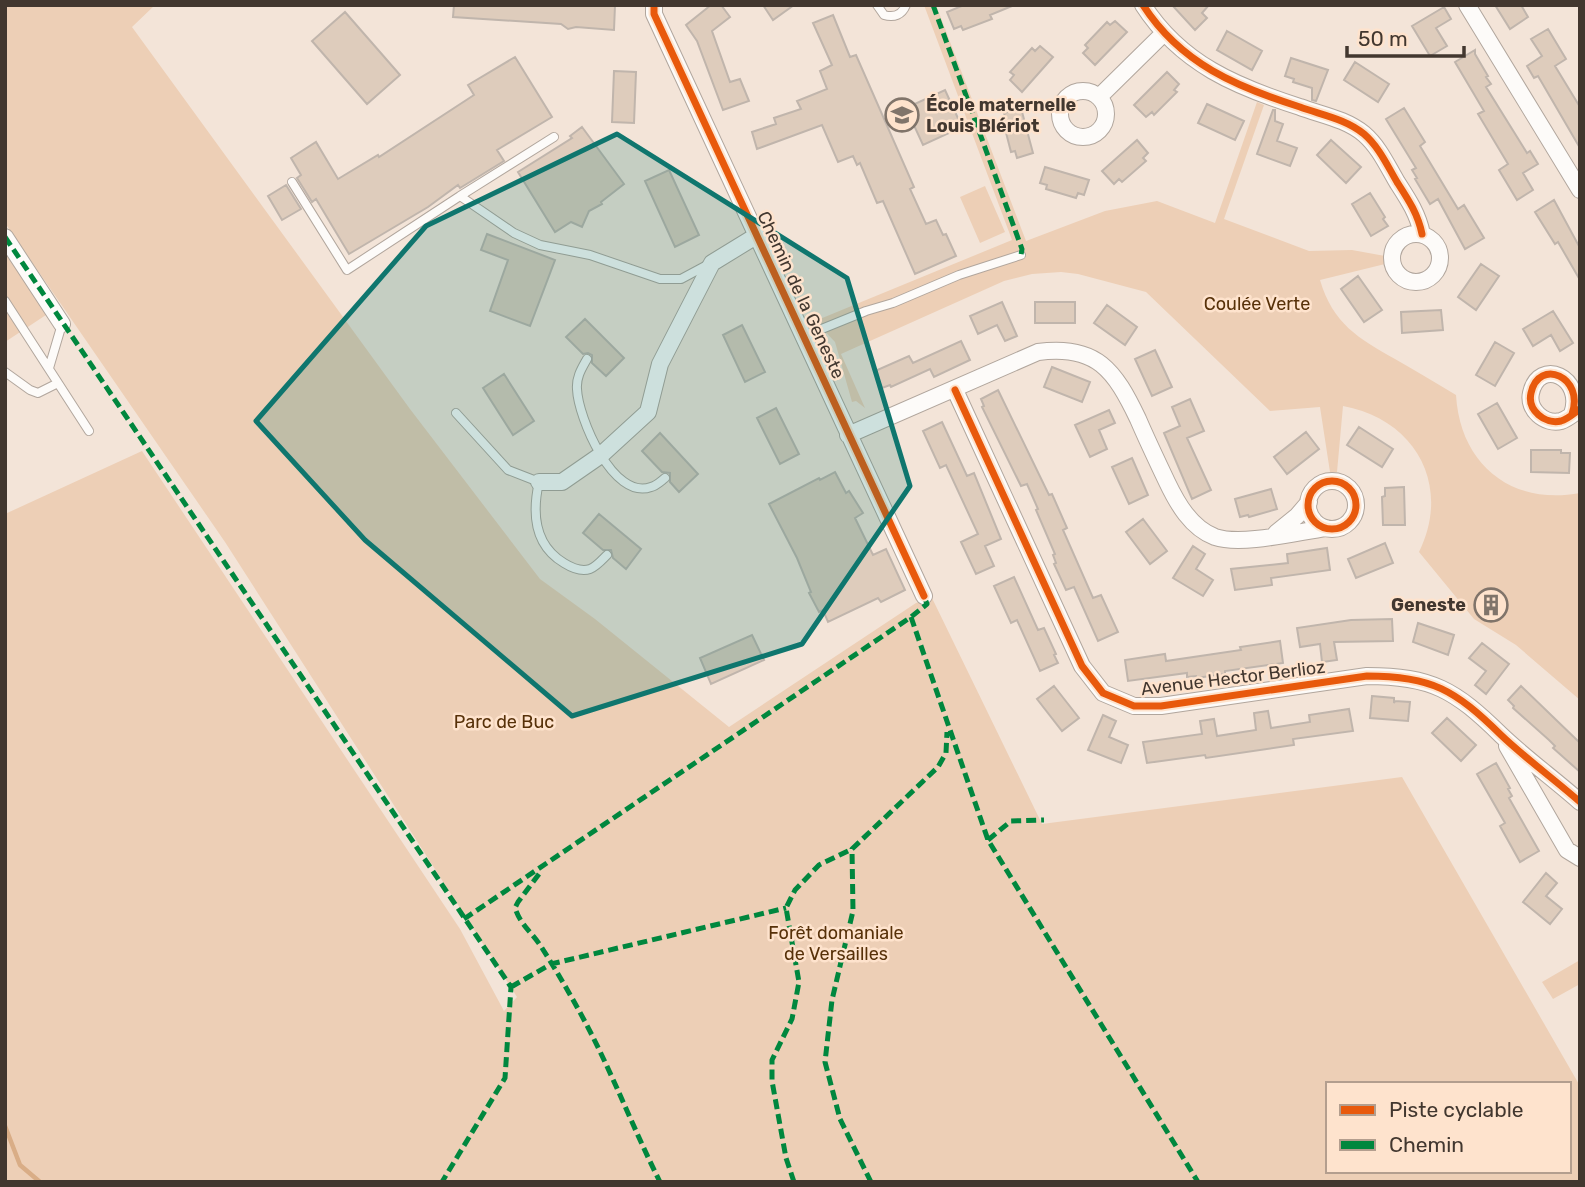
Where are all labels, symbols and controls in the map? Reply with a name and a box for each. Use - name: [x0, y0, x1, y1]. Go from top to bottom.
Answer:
- scale bar: [1347, 14, 1464, 58]
- text: 50 m: [1358, 26, 1408, 51]
- place label: École maternelle Louis Blériot: [926, 94, 1077, 137]
- school or university icon: École maternelle Louis Blériot: [883, 96, 921, 134]
- street label: Chemin de la Geneste: [753, 208, 849, 382]
- park label: Coulée Verte: [1204, 293, 1310, 315]
- building icon: Geneste: [1472, 586, 1510, 624]
- place label: Geneste: [1391, 594, 1466, 616]
- street label: Avenue Hector Berlioz: [1140, 656, 1326, 700]
- park label: Parc de Buc: [454, 711, 554, 733]
- park label: Forêt domaniale de Versailles: [768, 922, 904, 965]
- legend: [1326, 1082, 1571, 1173]
- text: Piste cyclable: [1389, 1097, 1524, 1122]
- text: Chemin: [1389, 1132, 1464, 1157]

